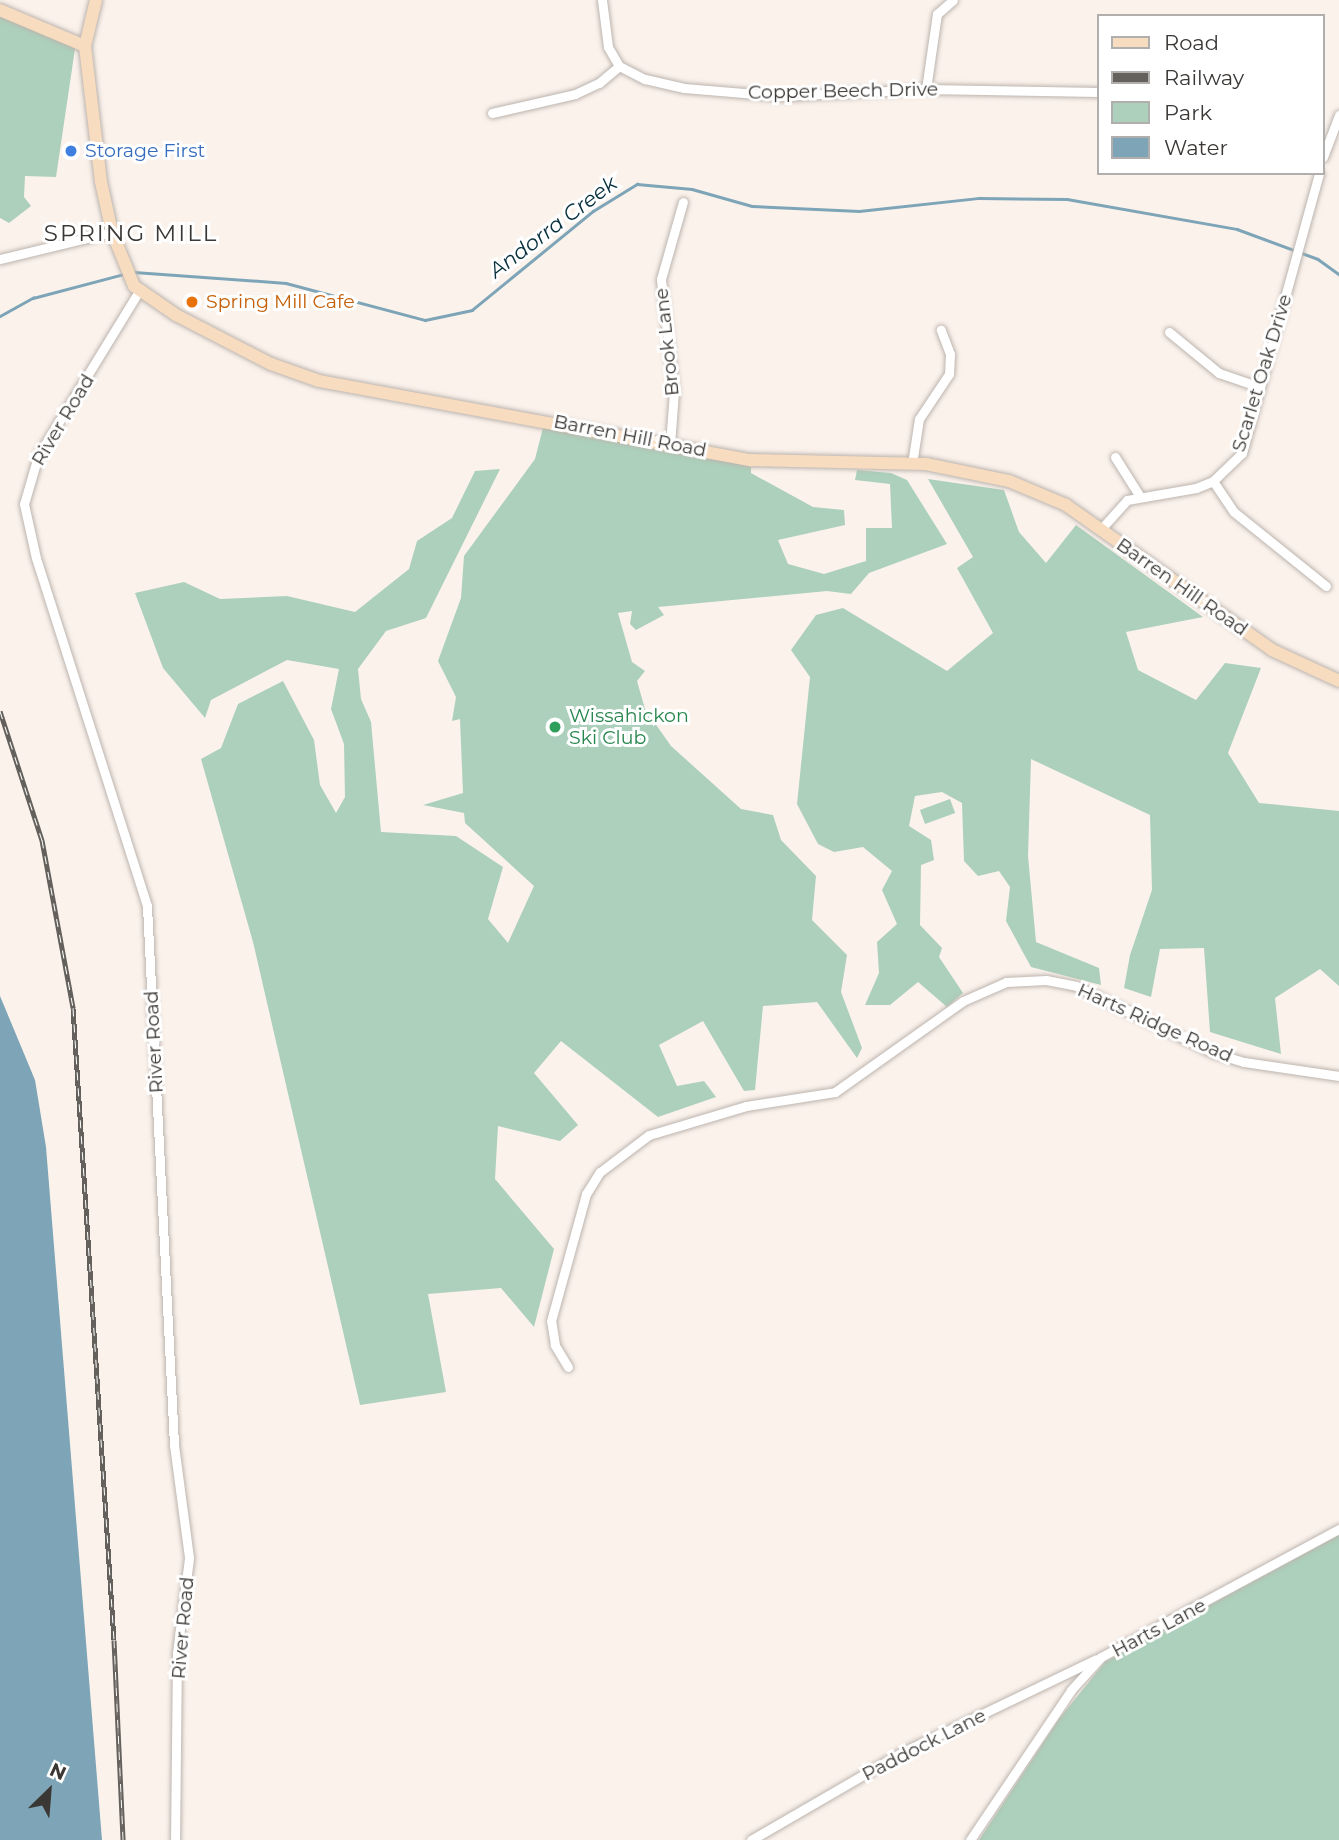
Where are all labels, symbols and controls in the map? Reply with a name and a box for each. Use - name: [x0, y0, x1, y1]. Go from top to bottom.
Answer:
- legend: [1098, 14, 1325, 175]
- text: Road: [1164, 30, 1219, 55]
- text: Railway: [1164, 65, 1244, 90]
- street label: Copper Beech Drive: [748, 78, 938, 104]
- text: Park: [1164, 100, 1212, 125]
- text: Water: [1164, 135, 1228, 160]
- place label: Storage First: [85, 140, 205, 162]
- marker: Storage First: [63, 143, 79, 159]
- water label: Andorra Creek: [484, 171, 622, 283]
- district label: SPRING MILL: [45, 219, 217, 247]
- street label: Brook Lane: [650, 287, 684, 397]
- place label: Spring Mill Cafe: [206, 291, 355, 313]
- street label: Scarlet Oak Drive: [1227, 291, 1297, 455]
- marker: Spring Mill Cafe: [184, 294, 200, 310]
- street label: River Road: [27, 370, 99, 470]
- street label: Barren Hill Road: [552, 410, 708, 462]
- street label: Barren Hill Road: [1112, 533, 1252, 641]
- place label: Wissahickon Ski Club: [569, 705, 689, 749]
- marker: Wissahickon Ski Club: [547, 719, 563, 735]
- street label: Harts Ridge Road: [1074, 979, 1236, 1067]
- street label: River Road: [140, 990, 168, 1094]
- street label: River Road: [167, 1576, 199, 1680]
- street label: Harts Lane: [1108, 1594, 1210, 1662]
- street label: Paddock Lane: [858, 1704, 990, 1786]
- north arrow: [14, 1756, 84, 1826]
- text: N: [46, 1758, 70, 1785]

